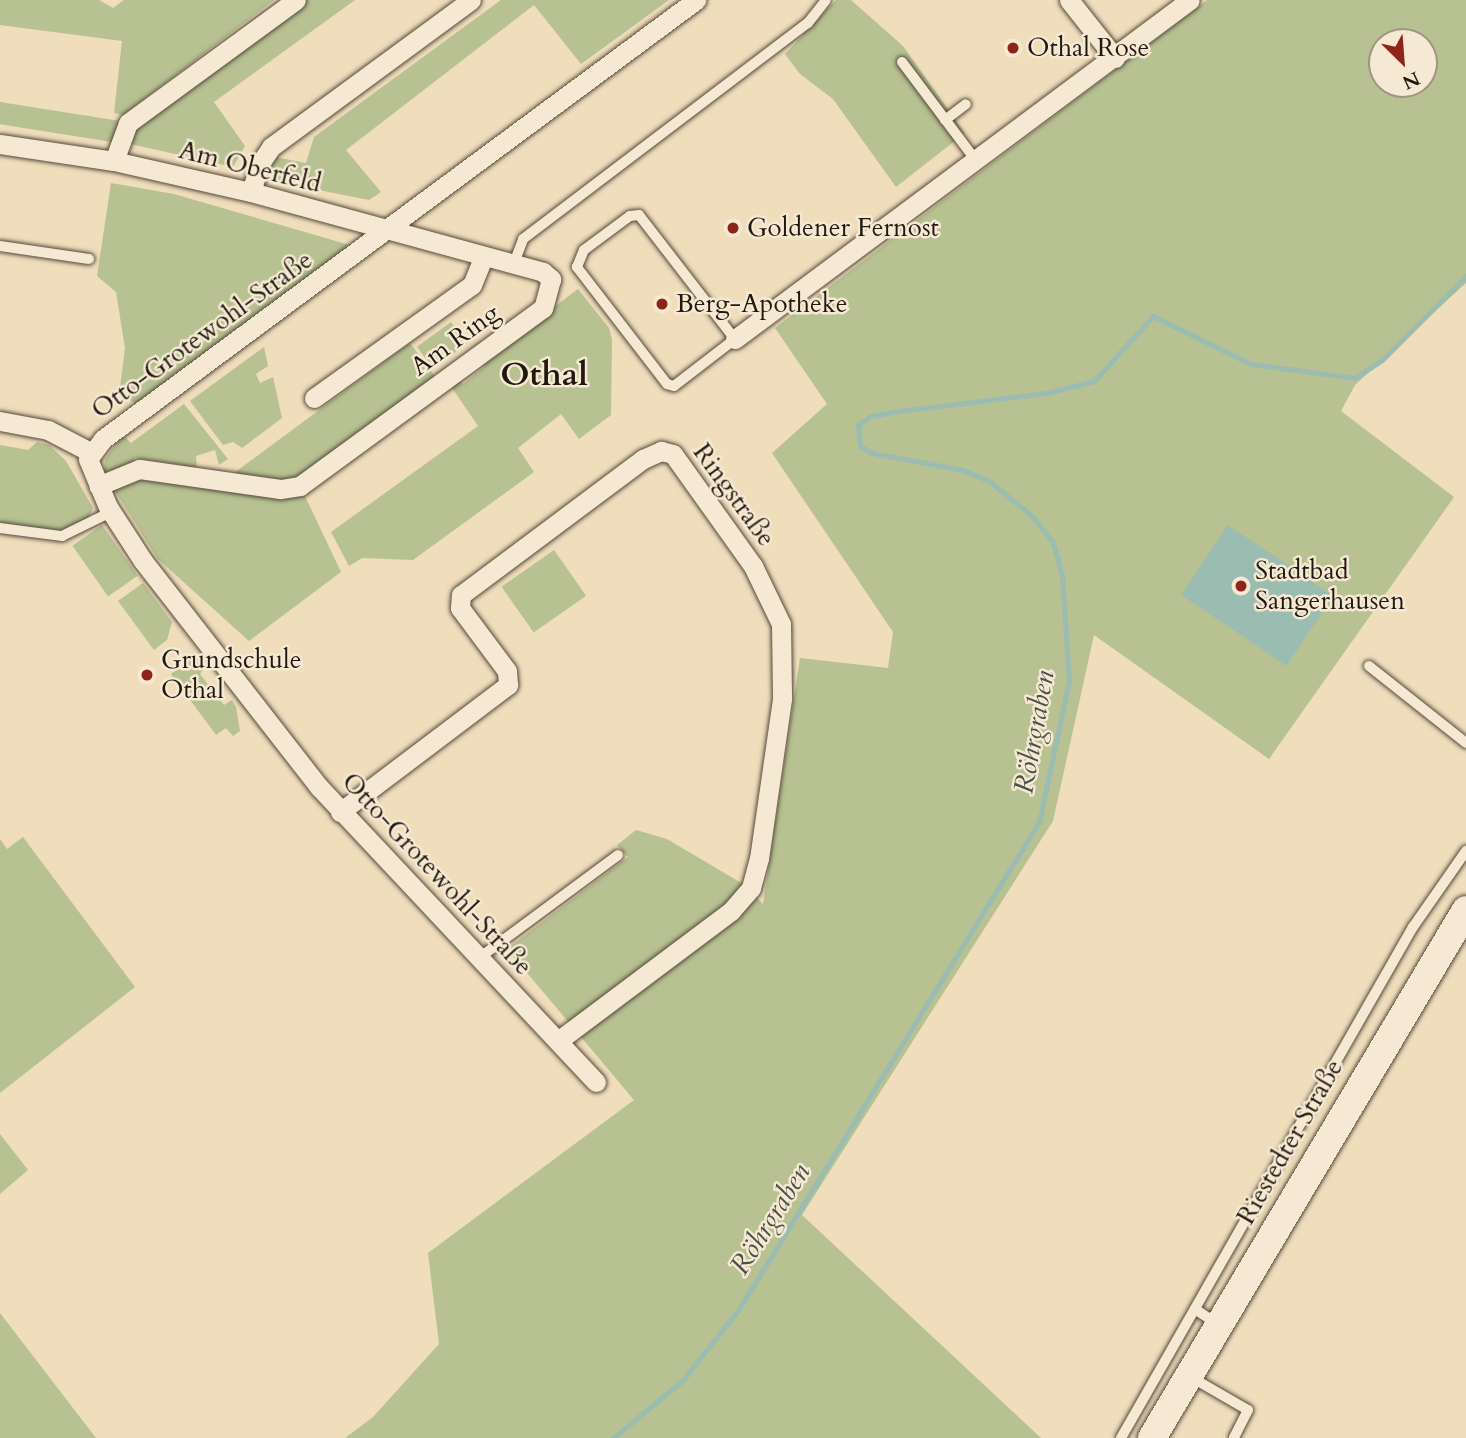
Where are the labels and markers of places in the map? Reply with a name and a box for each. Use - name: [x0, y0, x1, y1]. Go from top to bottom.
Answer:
- place label: Othal Rose: [1027, 32, 1149, 64]
- marker: Othal Rose: [1005, 40, 1021, 56]
- place label: Goldener Fernost: [747, 212, 939, 244]
- marker: Goldener Fernost: [725, 220, 741, 236]
- place label: Berg-Apotheke: [676, 288, 848, 320]
- marker: Berg-Apotheke: [654, 296, 670, 312]
- place label: Stadtbad Sangerhausen: [1255, 555, 1405, 616]
- marker: Stadtbad Sangerhausen: [1233, 578, 1249, 594]
- place label: Grundschule Othal: [161, 644, 301, 706]
- marker: Grundschule Othal: [139, 667, 155, 683]

